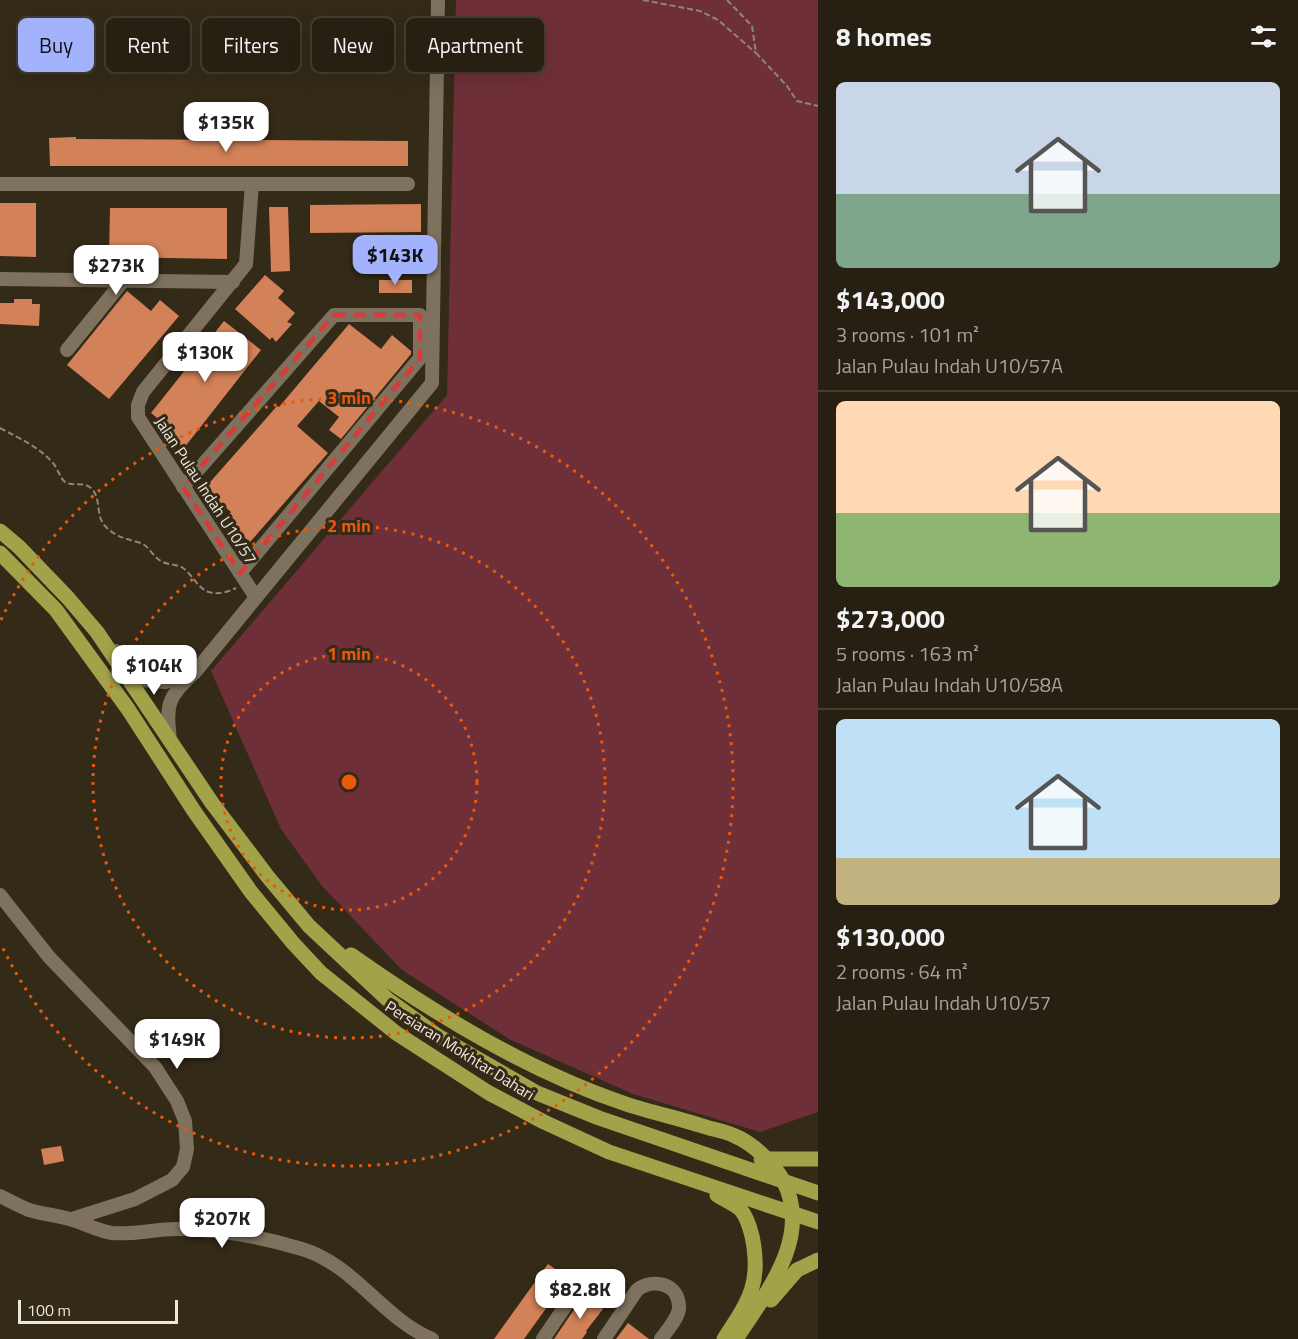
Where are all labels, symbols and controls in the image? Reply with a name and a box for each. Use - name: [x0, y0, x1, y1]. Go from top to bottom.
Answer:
- text: 8 homes: [836, 17, 932, 56]
- chip: Buy: [18, 18, 94, 72]
- chip: Rent: [106, 18, 190, 72]
- chip: Filters: [202, 18, 300, 72]
- chip: New: [312, 18, 394, 72]
- chip: Apartment: [406, 18, 544, 72]
- icon: filters: [1247, 20, 1280, 53]
- pin: $135K: [184, 102, 268, 153]
- text: $135K: [198, 106, 254, 137]
- icon: home: [1004, 121, 1112, 229]
- pin: $143K: [353, 235, 437, 286]
- text: $143K: [367, 239, 423, 270]
- pin: $273K: [74, 245, 158, 296]
- text: $273K: [88, 249, 144, 280]
- text: $143,000: [836, 280, 945, 319]
- text: 3 rooms · 101 m²: [836, 319, 979, 350]
- pin: $130K: [163, 332, 247, 383]
- text: $130K: [177, 336, 233, 367]
- text: Jalan Pulau Indah U10/57A: [836, 350, 1063, 381]
- text: 3 min: [327, 384, 371, 411]
- street label: Jalan Pulau Indah U10/57: [149, 411, 263, 569]
- icon: home: [1004, 440, 1112, 548]
- text: 2 min: [327, 512, 371, 539]
- text: $273,000: [836, 599, 945, 638]
- text: 5 rooms · 163 m²: [836, 638, 979, 669]
- text: 1 min: [327, 640, 371, 667]
- pin: $104K: [112, 645, 196, 696]
- text: $104K: [126, 649, 182, 680]
- text: Jalan Pulau Indah U10/58A: [836, 669, 1063, 700]
- icon: home: [1004, 758, 1112, 866]
- centre of rings: [339, 772, 359, 792]
- text: $130,000: [836, 917, 945, 956]
- text: 2 rooms · 64 m²: [836, 956, 968, 987]
- text: Jalan Pulau Indah U10/57: [836, 987, 1051, 1018]
- street label: Persiaran Mokhtar Dahari: [381, 994, 539, 1106]
- pin: $149K: [135, 1019, 219, 1070]
- text: $149K: [149, 1023, 205, 1054]
- pin: $207K: [180, 1198, 264, 1249]
- text: $207K: [194, 1202, 250, 1233]
- pin: $82.8K: [531, 1269, 629, 1320]
- text: $82.8K: [549, 1273, 611, 1304]
- scale bar: [18, 1297, 178, 1324]
- text: 100 m: [27, 1298, 71, 1322]

